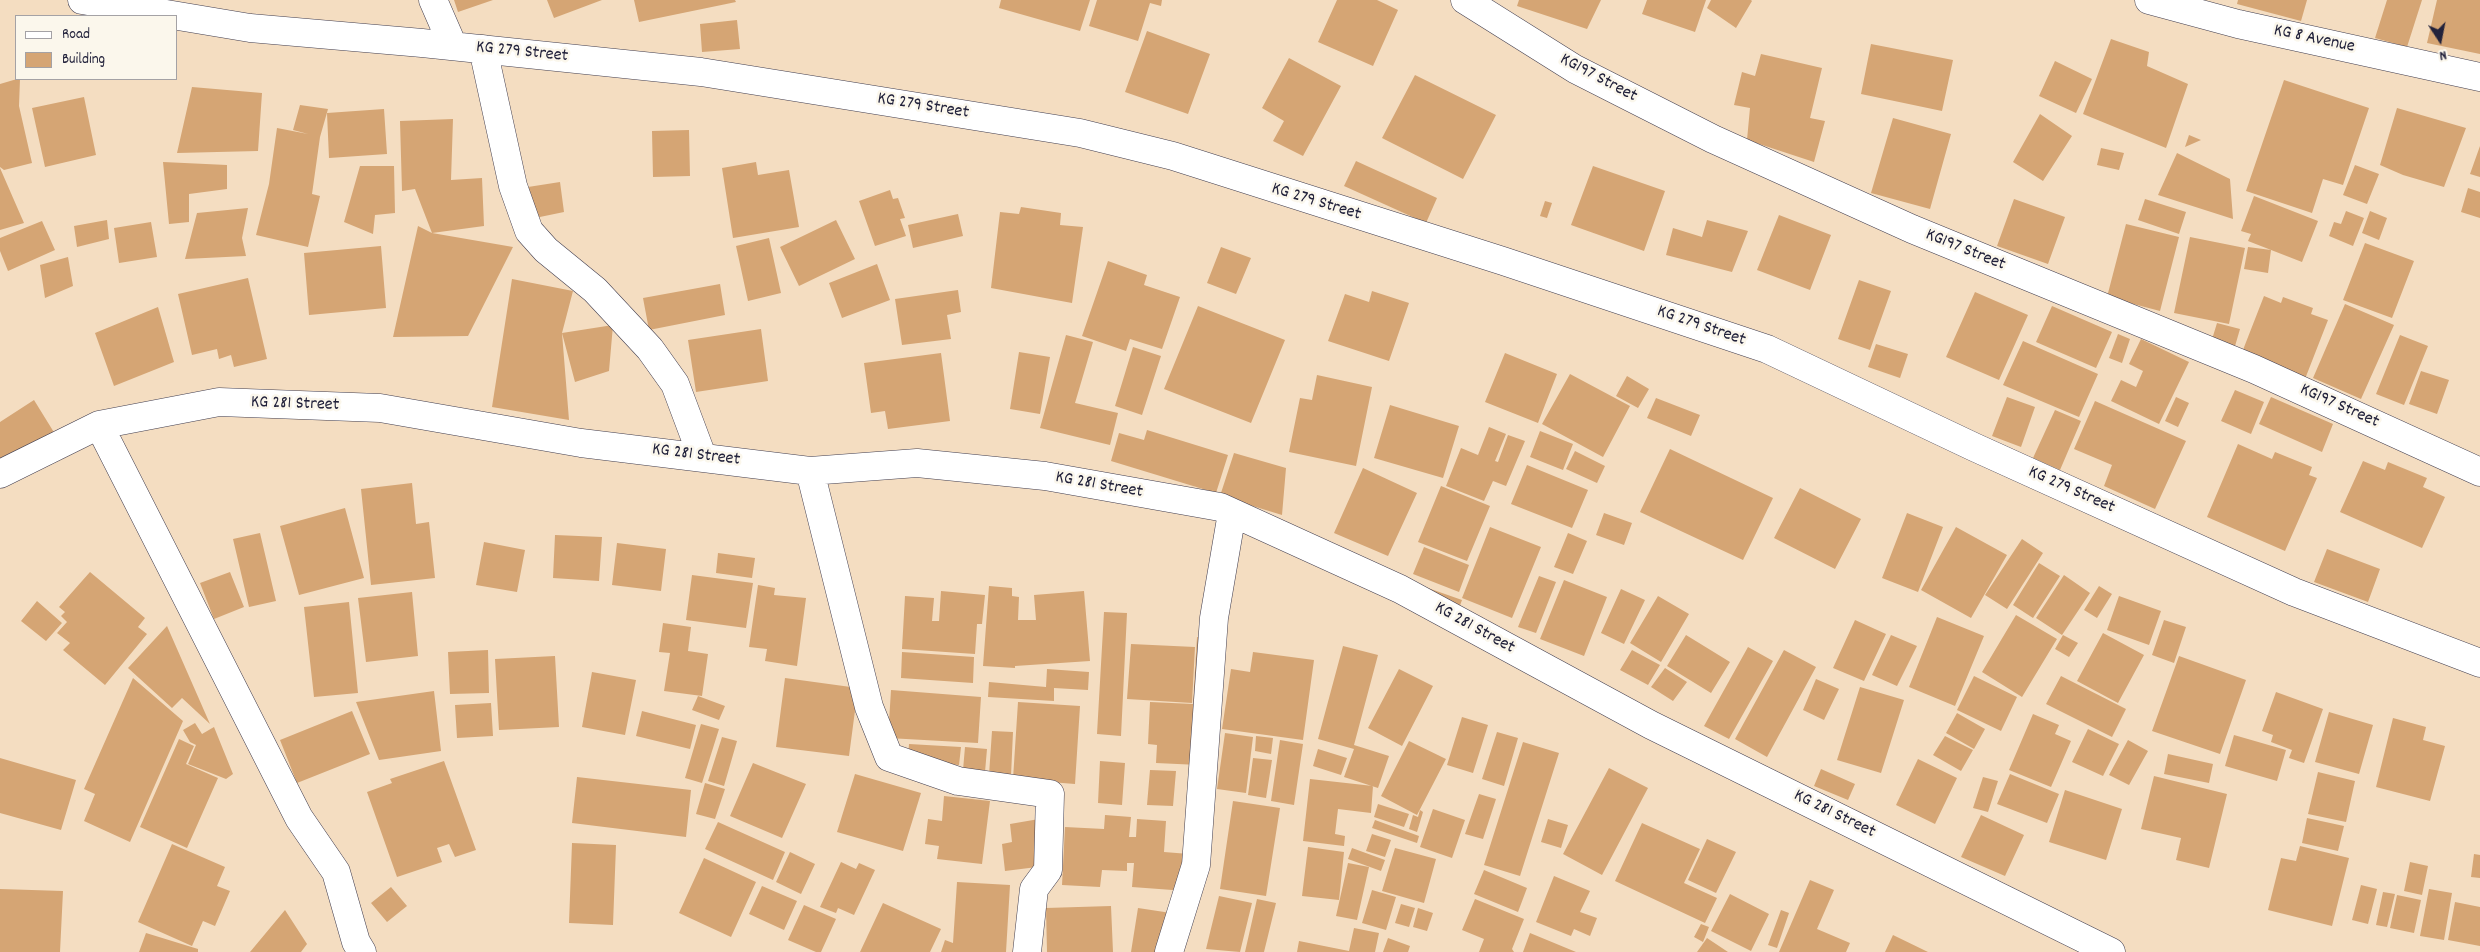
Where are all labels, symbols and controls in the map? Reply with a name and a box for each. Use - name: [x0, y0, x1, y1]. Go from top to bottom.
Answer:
- legend: [15, 15, 178, 80]
- north arrow: [2415, 15, 2465, 65]
- street label: KG 8 Avenue: [2272, 21, 2356, 59]
- text: Road: [62, 24, 90, 46]
- street label: KG 279 Street: [475, 37, 569, 69]
- text: N: [2438, 44, 2448, 65]
- text: Building: [62, 49, 105, 71]
- street label: KG197 Street: [1556, 50, 1640, 108]
- street label: KG 279 Street: [876, 89, 970, 125]
- street label: KG 279 Street: [1269, 179, 1363, 227]
- street label: KG197 Street: [1922, 225, 2008, 277]
- street label: KG 279 Street: [1654, 302, 1748, 352]
- street label: KG197 Street: [2296, 380, 2382, 434]
- street label: KG 281 Street: [250, 393, 340, 417]
- street label: KG 281 Street: [651, 440, 741, 472]
- street label: KG 279 Street: [2024, 462, 2118, 520]
- street label: KG 281 Street: [1054, 468, 1144, 504]
- street label: KG 281 Street: [1430, 598, 1518, 660]
- street label: KG 281 Street: [1790, 786, 1878, 844]

